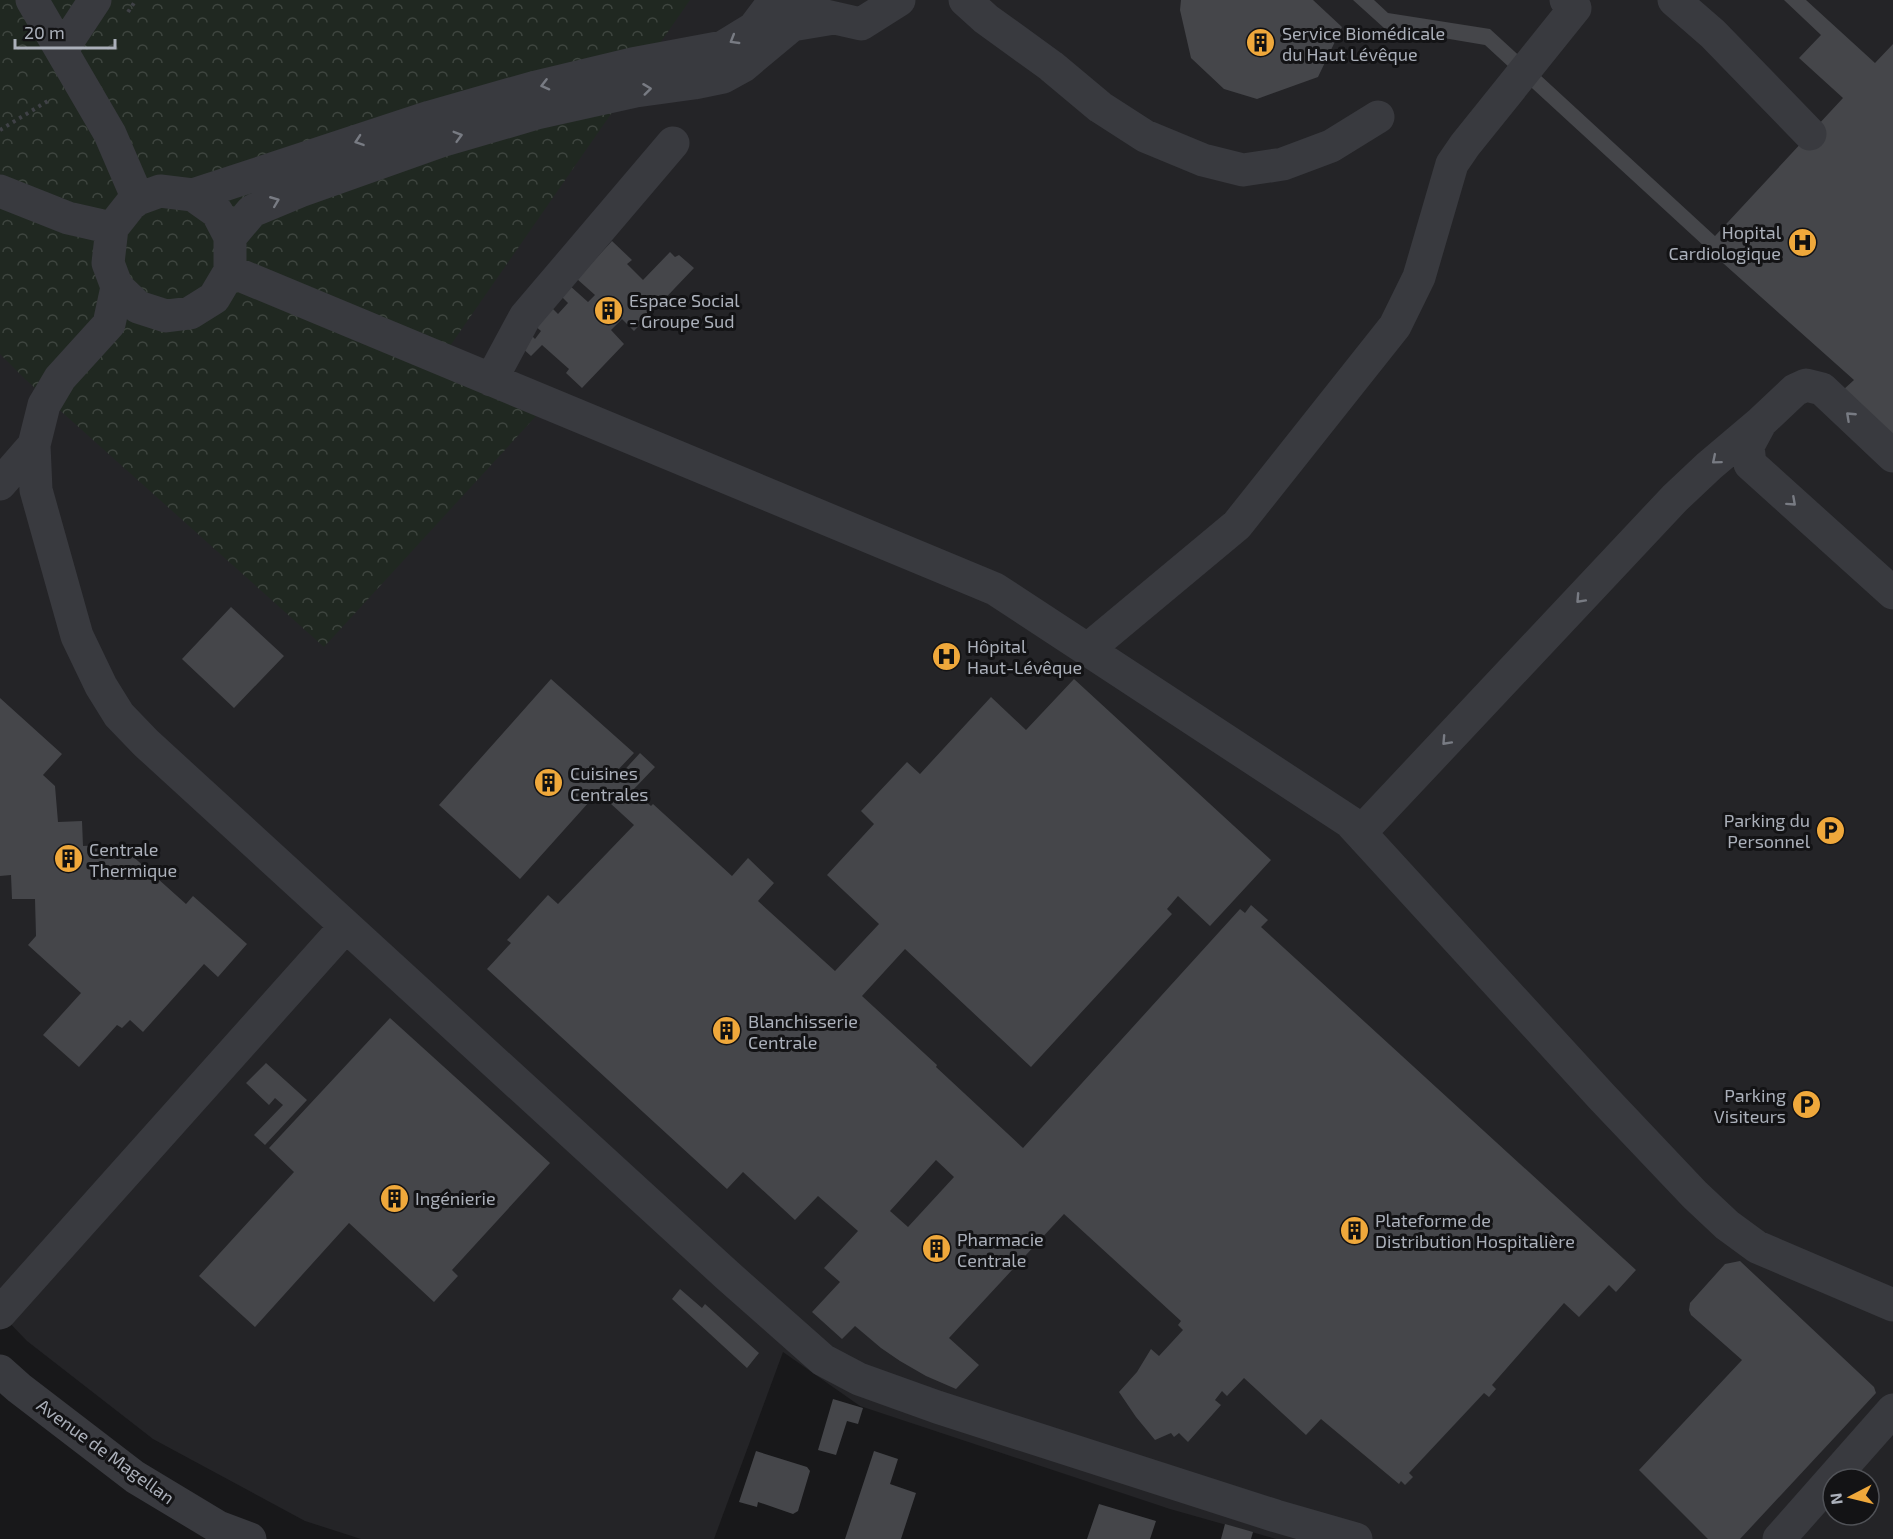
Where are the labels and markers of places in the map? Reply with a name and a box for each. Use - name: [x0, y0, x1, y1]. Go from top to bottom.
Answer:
- place label: Service Biomédicale du Haut Lévêque: [1282, 22, 1445, 65]
- building icon: Service Biomédicale du Haut Lévêque: [1245, 27, 1277, 59]
- place label: Hopital Cardiologique: [1669, 221, 1782, 264]
- hospital icon: Hopital Cardiologique: [1786, 226, 1818, 258]
- place label: Espace Social - Groupe Sud: [629, 289, 740, 332]
- building icon: Espace Social - Groupe Sud: [592, 294, 624, 326]
- place label: Hôpital Haut-Lévêque: [967, 635, 1082, 678]
- hospital icon: Hôpital Haut-Lévêque: [930, 640, 962, 672]
- place label: Cuisines Centrales: [570, 762, 649, 805]
- building icon: Cuisines Centrales: [533, 767, 565, 799]
- place label: Parking du Personnel: [1724, 809, 1811, 852]
- parking icon: Parking du Personnel: [1815, 814, 1847, 846]
- place label: Centrale Thermique: [89, 838, 177, 881]
- building icon: Centrale Thermique: [52, 843, 84, 875]
- place label: Blanchisserie Centrale: [748, 1010, 858, 1053]
- building icon: Blanchisserie Centrale: [711, 1015, 743, 1047]
- place label: Parking Visiteurs: [1714, 1084, 1786, 1127]
- parking icon: Parking Visiteurs: [1791, 1089, 1823, 1121]
- building icon: Ingénierie: [378, 1182, 410, 1214]
- place label: Ingénierie: [415, 1187, 496, 1209]
- place label: Plateforme de Distribution Hospitalière: [1375, 1209, 1575, 1252]
- building icon: Plateforme de Distribution Hospitalière: [1338, 1214, 1370, 1246]
- place label: Pharmacie Centrale: [957, 1228, 1044, 1271]
- building icon: Pharmacie Centrale: [920, 1233, 952, 1265]

